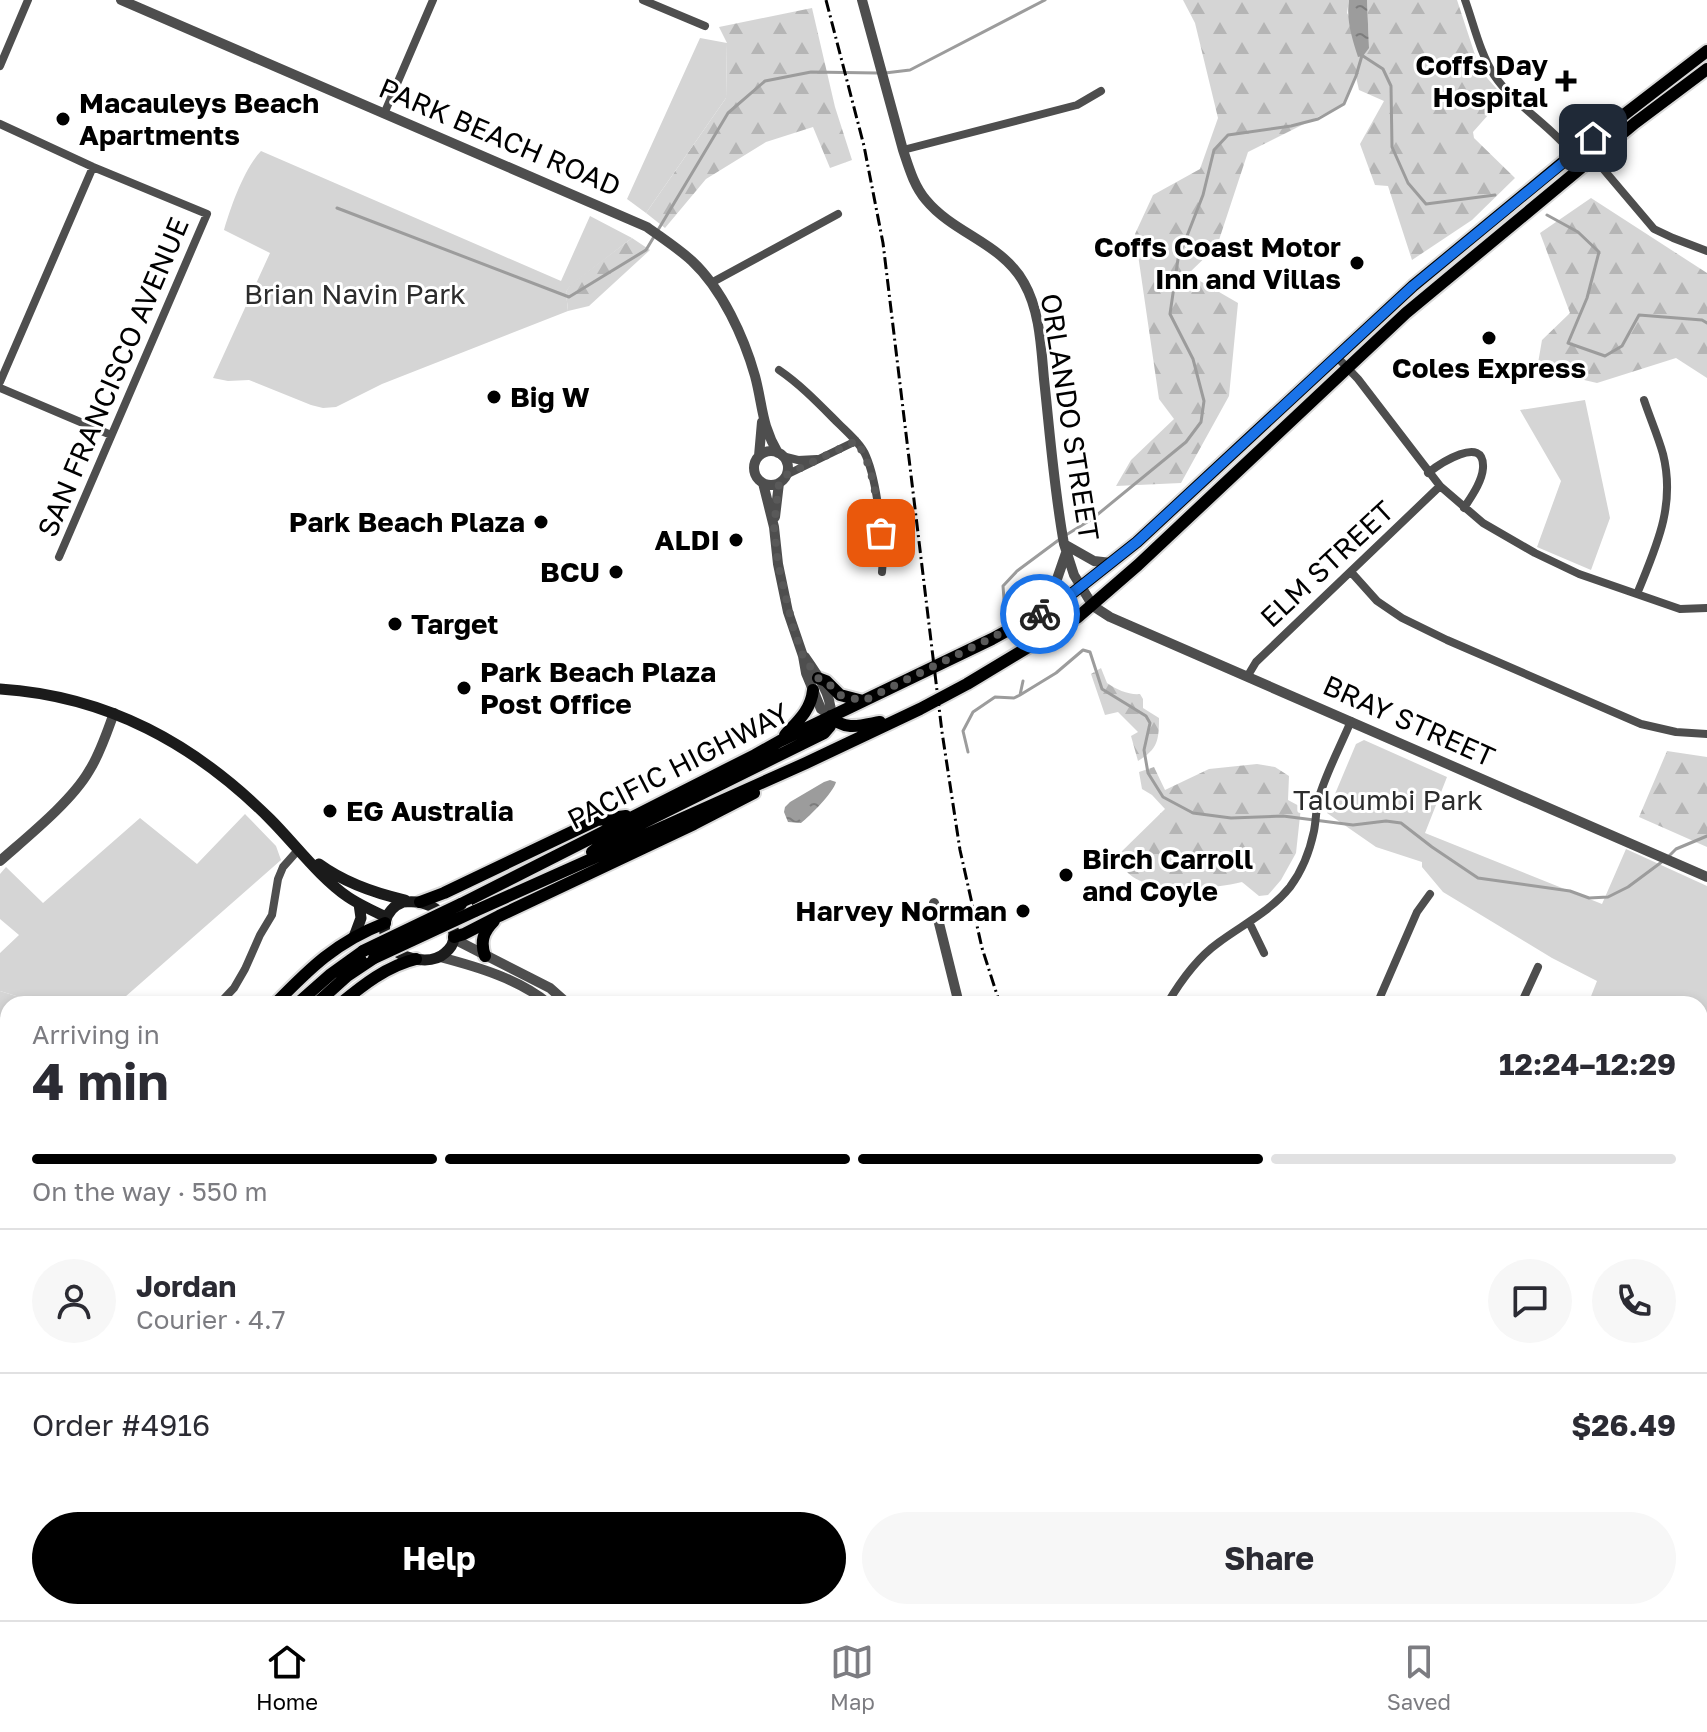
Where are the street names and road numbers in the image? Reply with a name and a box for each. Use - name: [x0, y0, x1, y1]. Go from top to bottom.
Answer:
- street label: PARK BEACH ROAD: [374, 71, 626, 202]
- street label: SAN FRANCISCO AVENUE: [30, 212, 195, 541]
- street label: ORLANDO STREET: [1035, 291, 1106, 543]
- street label: ELM STREET: [1253, 494, 1400, 634]
- street label: BRAY STREET: [1318, 668, 1500, 773]
- street label: PACIFIC HIGHWAY: [562, 695, 794, 836]

